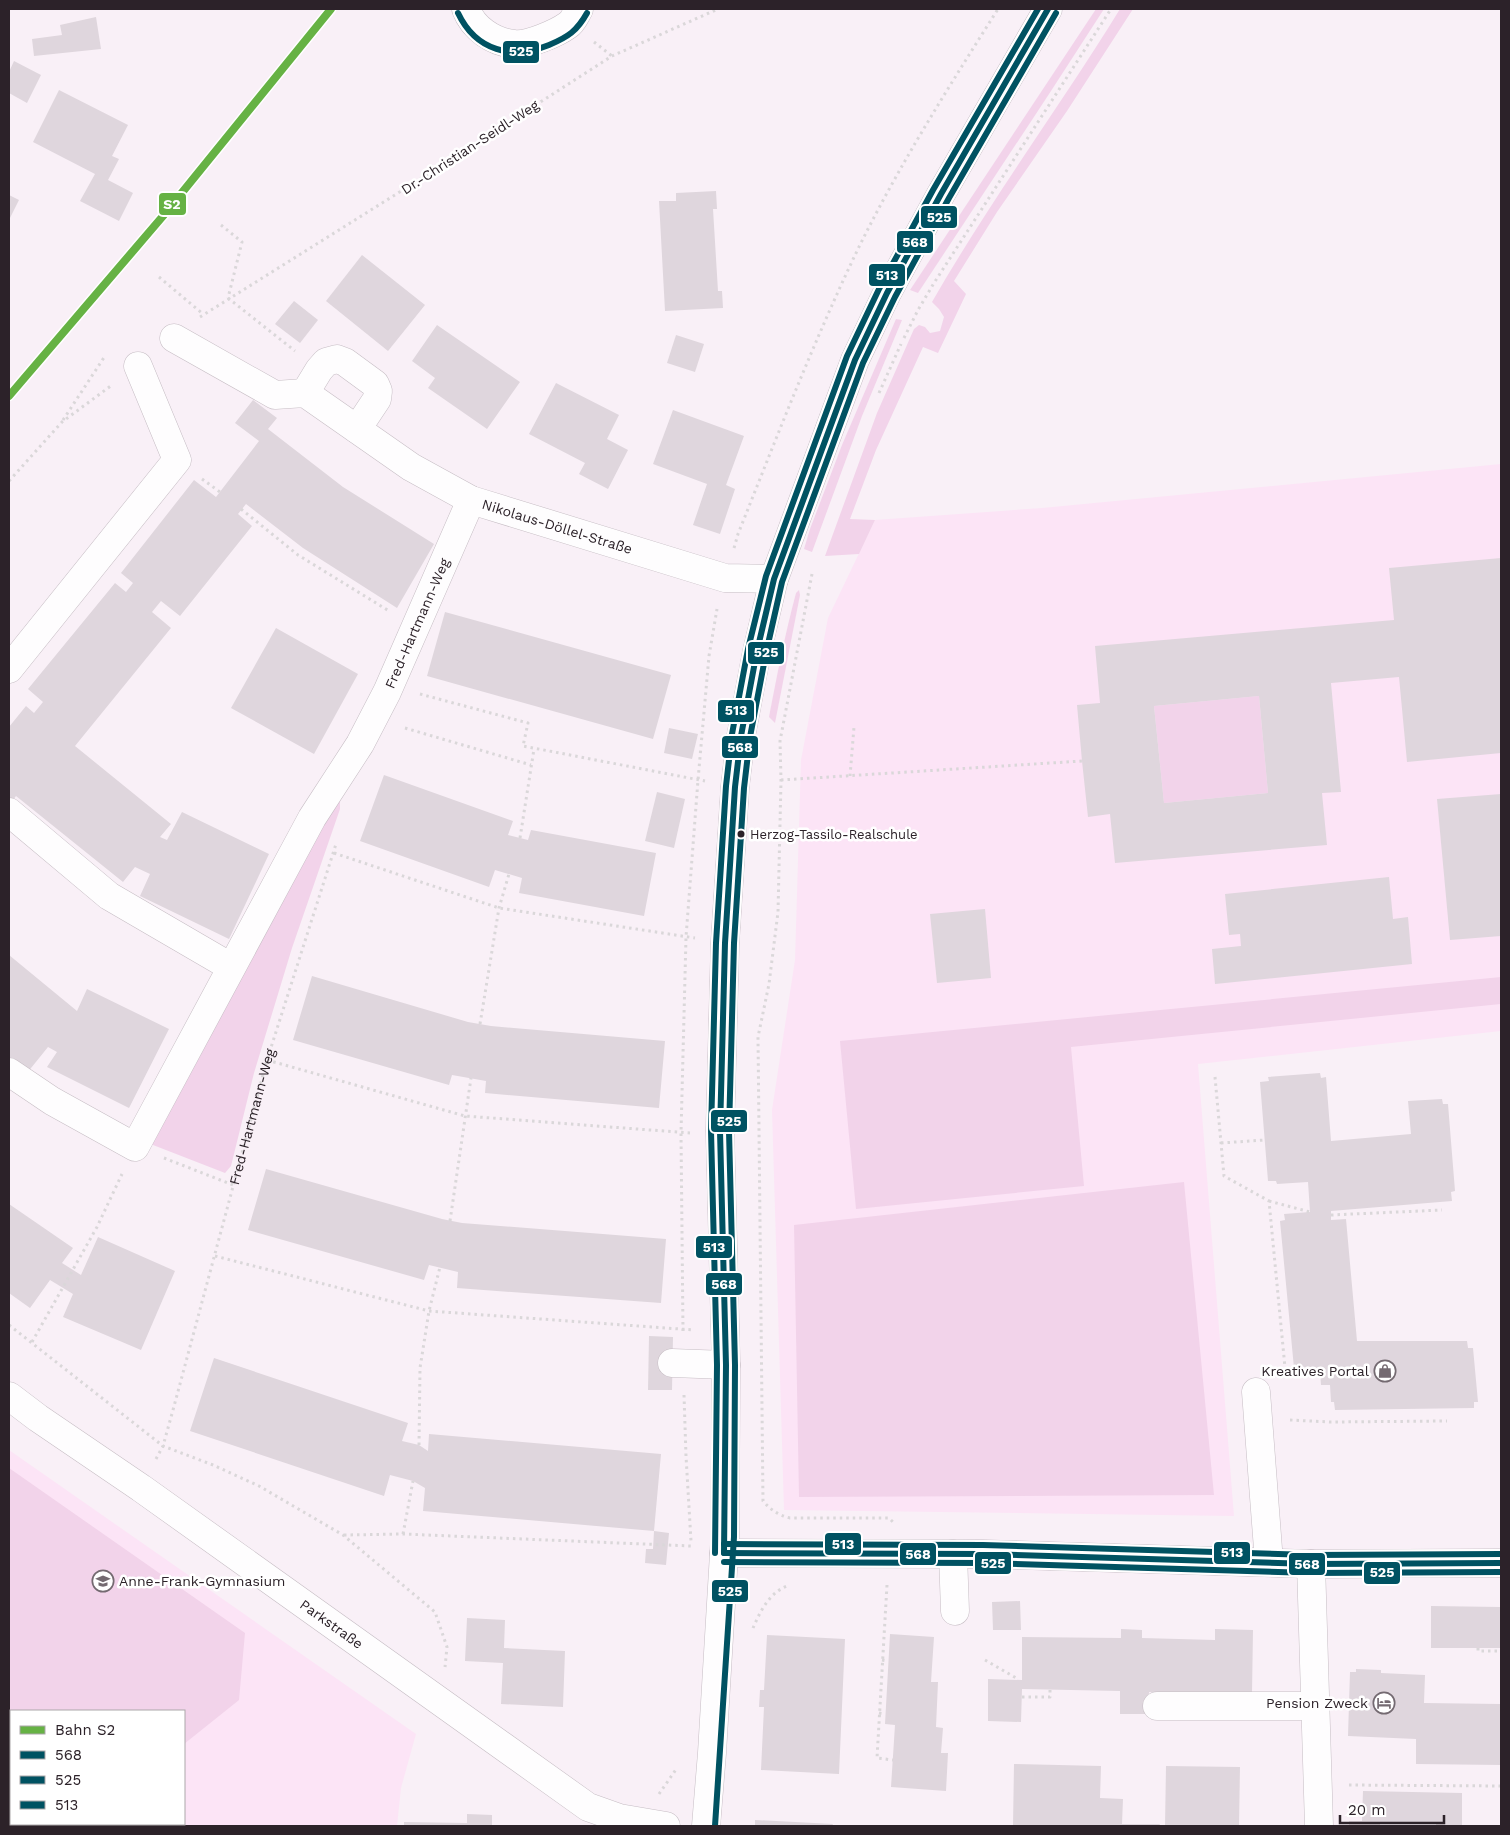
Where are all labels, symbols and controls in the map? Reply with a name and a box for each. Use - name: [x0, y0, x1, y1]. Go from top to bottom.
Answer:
- line badge: 525: [502, 40, 540, 64]
- text: 525: [509, 43, 533, 59]
- street label: Dr.-Christian-Seidl-Weg: [398, 96, 542, 197]
- line badge: S2: [158, 192, 187, 216]
- text: S2: [163, 196, 181, 212]
- line badge: 525: [920, 205, 958, 229]
- text: 525: [927, 209, 951, 225]
- line badge: 568: [896, 230, 934, 254]
- text: 568: [902, 234, 928, 250]
- line badge: 513: [868, 263, 906, 287]
- text: 513: [876, 267, 898, 283]
- street label: Nikolaus-Döllel-Straße: [480, 496, 634, 557]
- street label: Fred-Hartmann-Weg: [381, 555, 453, 691]
- line badge: 525: [747, 641, 785, 665]
- text: 525: [754, 644, 778, 660]
- line badge: 513: [717, 699, 755, 723]
- text: 513: [725, 702, 747, 718]
- line badge: 568: [721, 735, 759, 759]
- text: 568: [727, 739, 753, 755]
- place label: Herzog-Tassilo-Realschule: [750, 827, 918, 842]
- marker: Herzog-Tassilo-Realschule: [736, 829, 746, 839]
- street label: Fred-Hartmann-Weg: [226, 1046, 278, 1186]
- line badge: 525: [710, 1109, 748, 1133]
- text: 525: [717, 1113, 741, 1129]
- line badge: 513: [695, 1235, 733, 1259]
- text: 513: [703, 1239, 725, 1255]
- line badge: 568: [705, 1272, 743, 1296]
- text: 568: [711, 1276, 737, 1292]
- shop icon: Kreatives Portal: [1373, 1359, 1397, 1383]
- place label: Kreatives Portal: [1261, 1363, 1370, 1379]
- line badge: 513: [824, 1532, 862, 1556]
- text: 513: [832, 1536, 854, 1552]
- line badge: 513: [1213, 1541, 1251, 1565]
- line badge: 568: [899, 1542, 937, 1566]
- text: 513: [1221, 1544, 1243, 1560]
- text: 568: [905, 1546, 931, 1562]
- line badge: 525: [974, 1551, 1012, 1575]
- line badge: 568: [1288, 1552, 1326, 1576]
- text: 525: [981, 1555, 1005, 1571]
- text: 568: [1294, 1556, 1320, 1572]
- line badge: 525: [1363, 1561, 1401, 1585]
- text: 525: [1370, 1564, 1394, 1580]
- school or university icon: Anne-Frank-Gymnasium: [91, 1569, 115, 1593]
- place label: Anne-Frank-Gymnasium: [119, 1573, 285, 1589]
- line badge: 525: [711, 1579, 749, 1603]
- text: 525: [718, 1583, 742, 1599]
- street label: Parkstraße: [297, 1596, 366, 1652]
- hotel icon: Pension Zweck: [1372, 1691, 1396, 1715]
- place label: Pension Zweck: [1266, 1695, 1368, 1711]
- legend: [10, 1710, 185, 1825]
- text: Bahn S2: [55, 1721, 115, 1739]
- text: 568: [55, 1746, 82, 1764]
- text: 525: [55, 1771, 81, 1789]
- scale bar: [1340, 1792, 1444, 1824]
- text: 513: [55, 1796, 78, 1814]
- text: 20 m: [1348, 1801, 1386, 1819]

